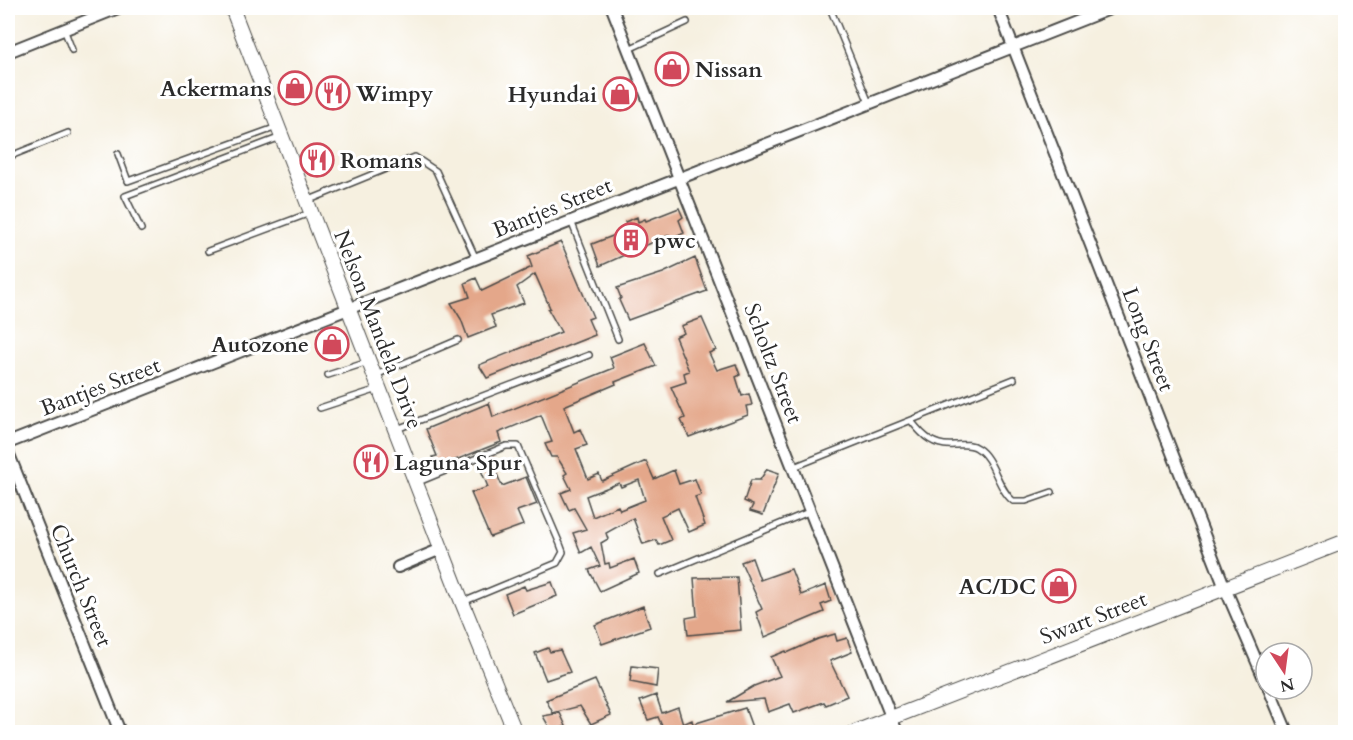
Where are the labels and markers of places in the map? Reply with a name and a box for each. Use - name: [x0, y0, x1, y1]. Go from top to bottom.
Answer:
- shop icon: Nissan: [654, 51, 690, 87]
- place label: Nissan: [695, 55, 762, 85]
- shop icon: Ackermans: [277, 70, 313, 106]
- place label: Ackermans: [160, 74, 272, 104]
- restaurant icon: Wimpy: [315, 75, 351, 111]
- shop icon: Hyundai: [602, 76, 638, 112]
- place label: Wimpy: [355, 79, 434, 109]
- place label: Hyundai: [508, 80, 597, 110]
- restaurant icon: Romans: [299, 142, 335, 178]
- place label: Romans: [340, 146, 423, 176]
- building icon: pwc: [613, 222, 649, 258]
- place label: pwc: [654, 226, 696, 256]
- shop icon: Autozone: [314, 326, 350, 362]
- place label: Autozone: [211, 330, 309, 360]
- restaurant icon: Laguna Spur: [353, 444, 389, 480]
- place label: Laguna Spur: [394, 448, 522, 478]
- shop icon: AC/DC: [1041, 568, 1077, 604]
- place label: AC/DC: [959, 572, 1036, 602]

